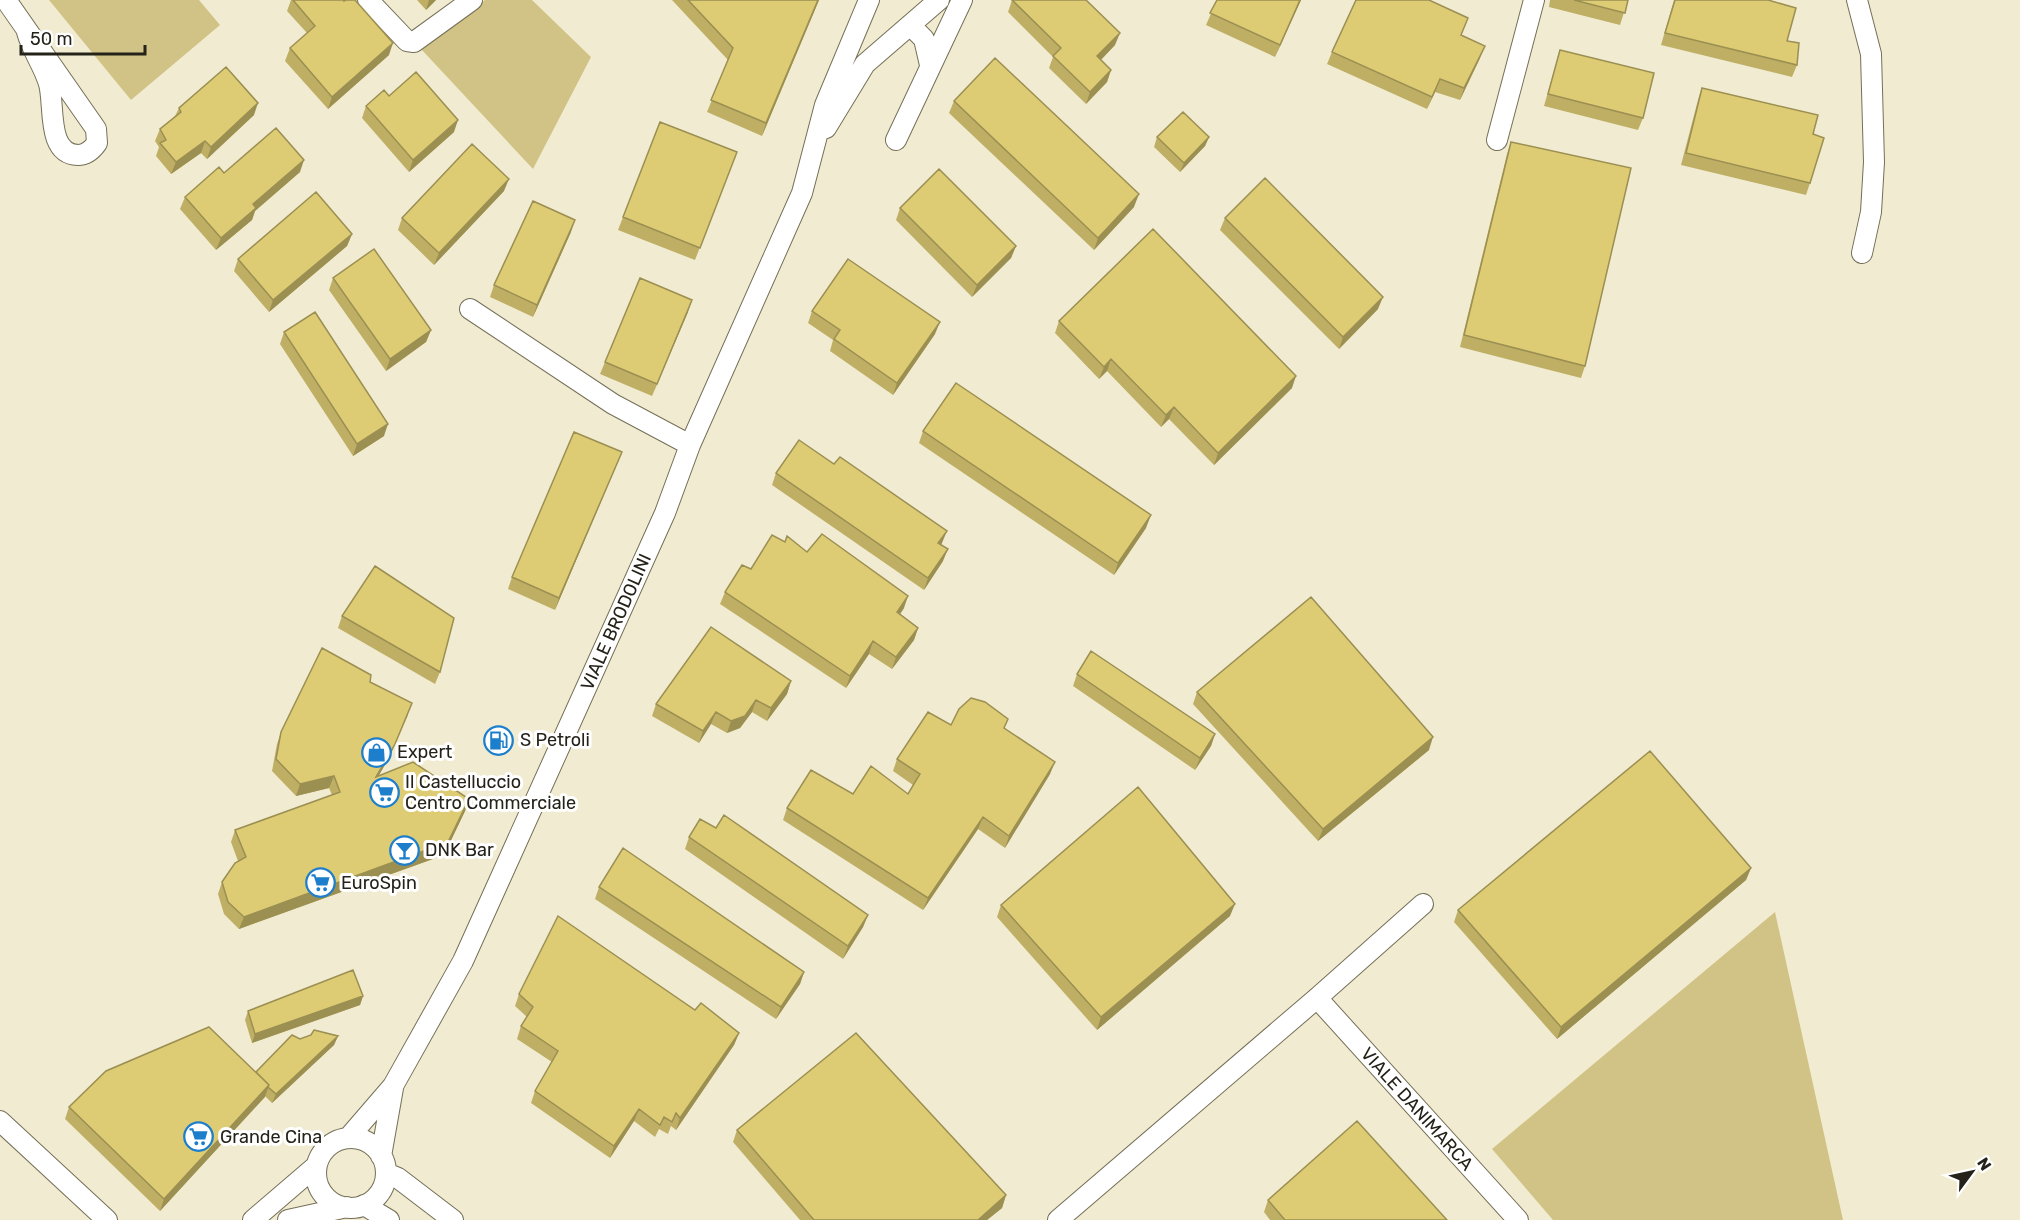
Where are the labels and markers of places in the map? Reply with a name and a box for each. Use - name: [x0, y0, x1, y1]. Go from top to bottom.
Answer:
- fuel station icon: S Petroli: [483, 724, 515, 756]
- place label: S Petroli: [520, 729, 590, 751]
- shop icon: Expert: [360, 736, 392, 768]
- place label: Expert: [397, 741, 452, 763]
- place label: Il Castelluccio Centro Commerciale: [405, 771, 576, 814]
- supermarket icon: Il Castelluccio Centro Commerciale: [368, 776, 400, 808]
- bar icon: DNK Bar: [388, 834, 420, 866]
- place label: DNK Bar: [425, 839, 494, 861]
- supermarket icon: EuroSpin: [304, 867, 336, 899]
- place label: EuroSpin: [341, 872, 417, 894]
- supermarket icon: Grande Cina: [183, 1121, 215, 1153]
- place label: Grande Cina: [220, 1126, 322, 1148]

